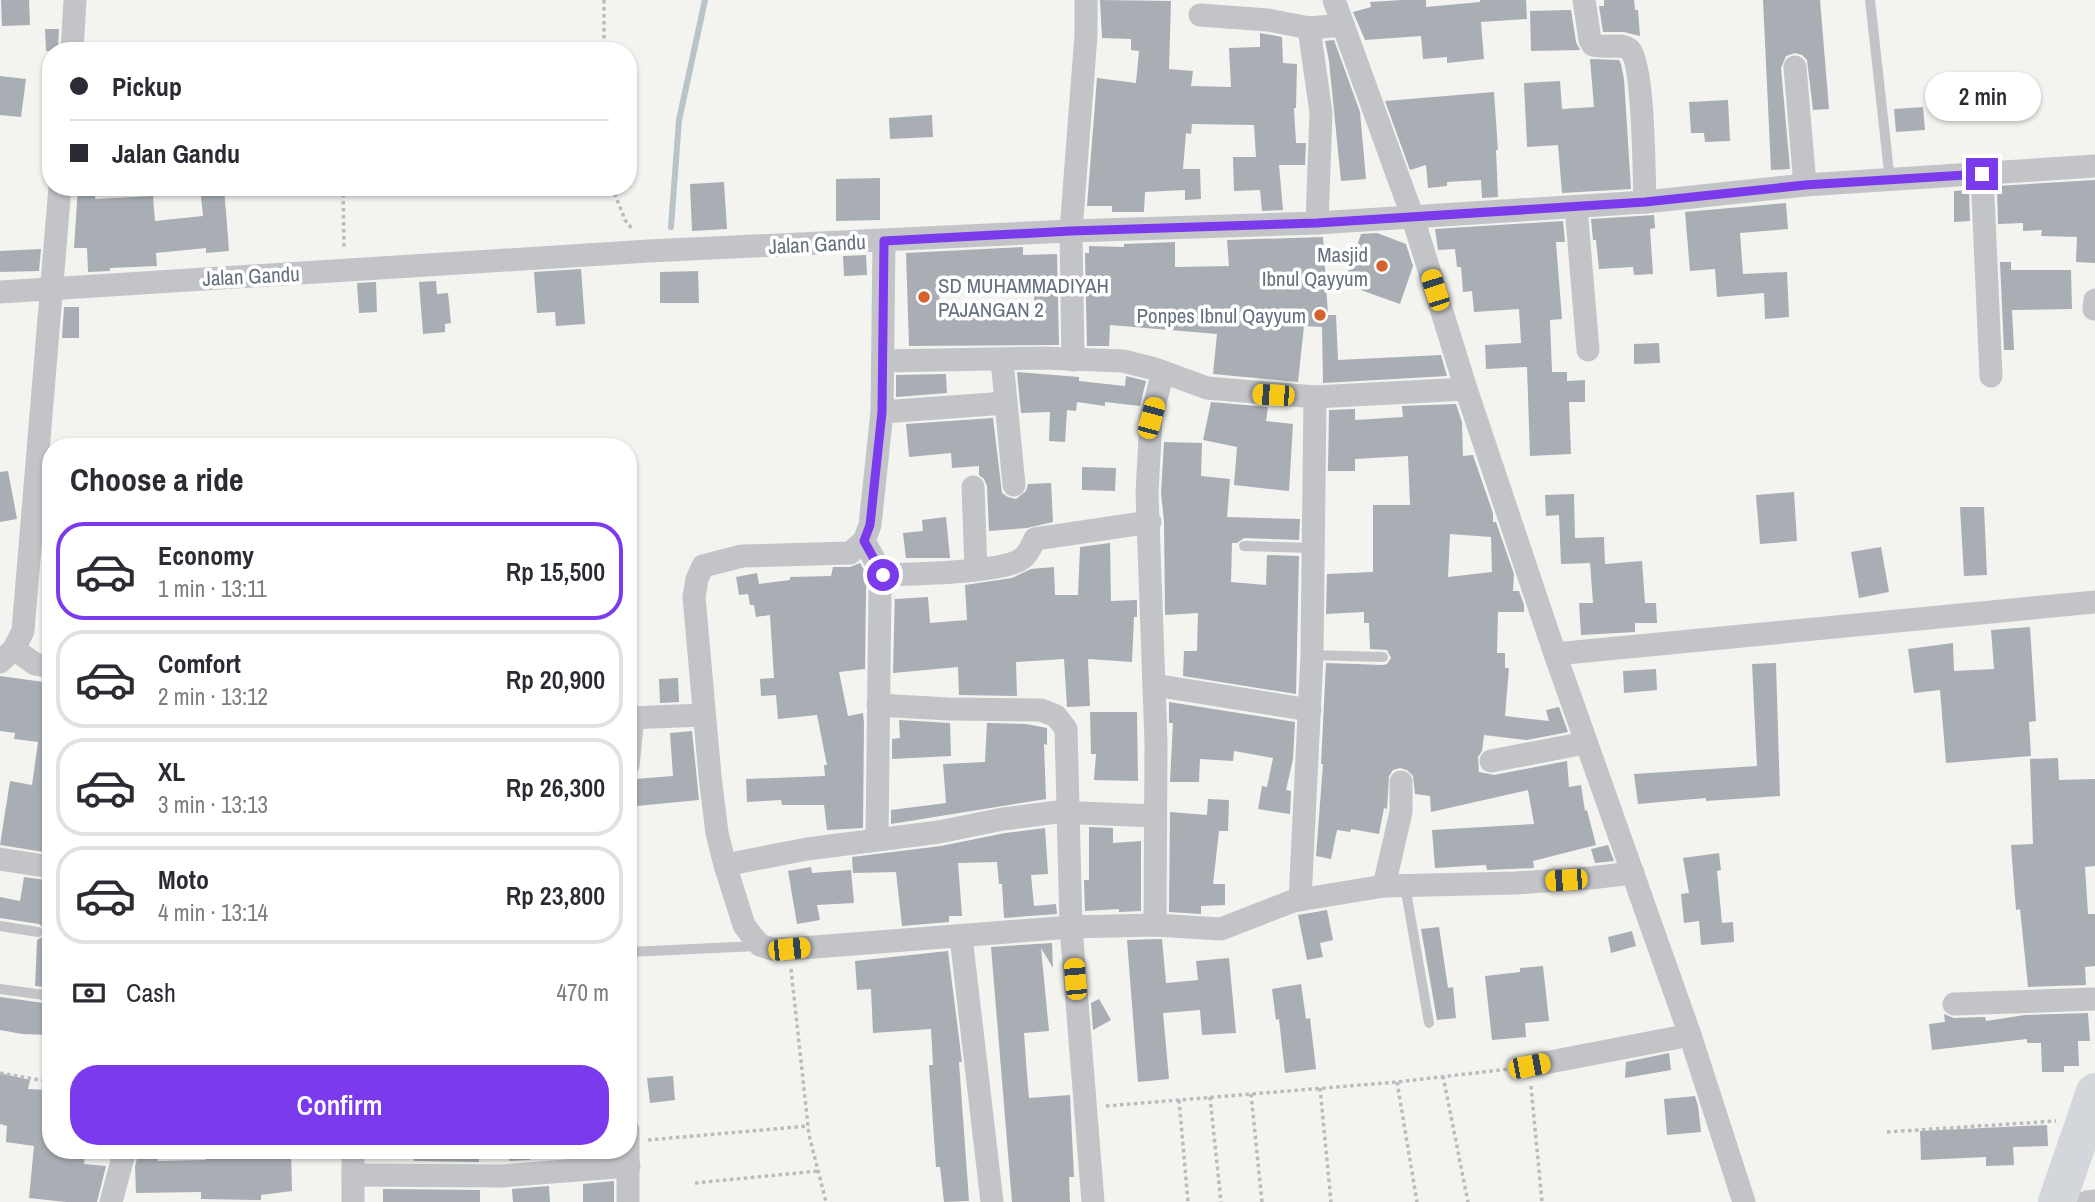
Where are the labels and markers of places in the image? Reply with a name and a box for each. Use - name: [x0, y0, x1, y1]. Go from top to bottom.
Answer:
- place label: Masjid Ibnul Qayyum: [1262, 240, 1368, 293]
- marker: Masjid Ibnul Qayyum: [1374, 258, 1390, 274]
- place label: SD MUHAMMADIYAH PAJANGAN 2: [938, 271, 1109, 324]
- marker: SD MUHAMMADIYAH PAJANGAN 2: [916, 289, 932, 305]
- place label: Ponpes Ibnul Qayyum: [1137, 301, 1306, 330]
- marker: Ponpes Ibnul Qayyum: [1312, 307, 1328, 323]

